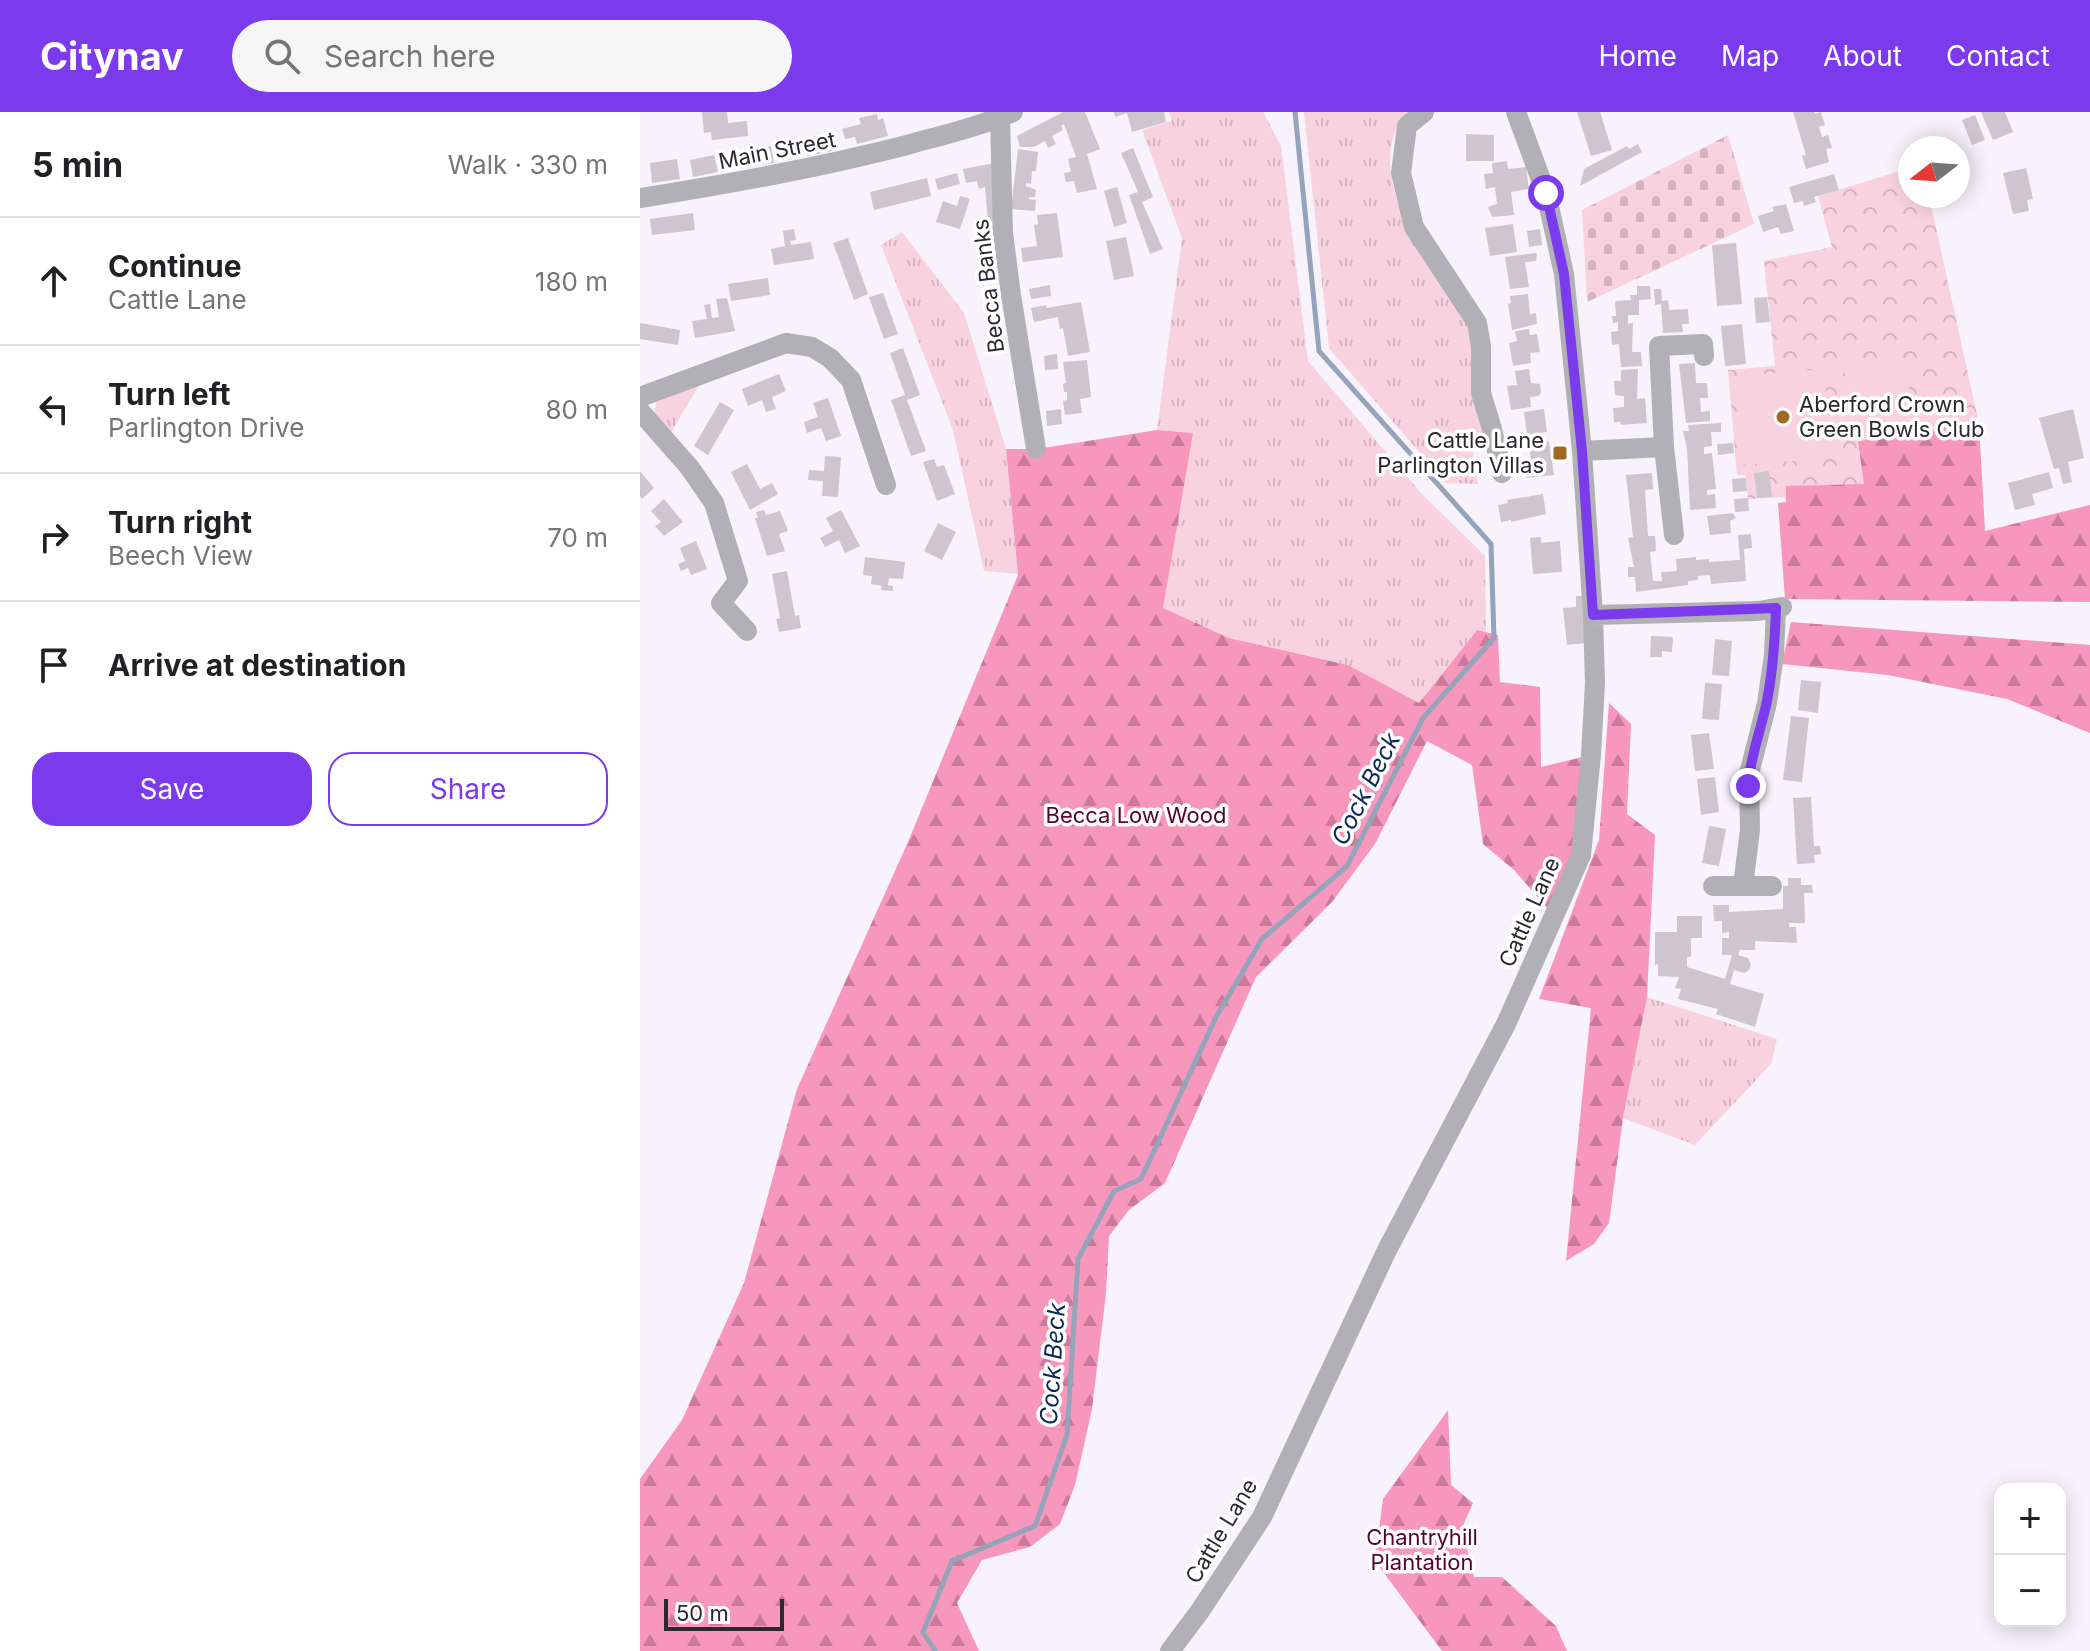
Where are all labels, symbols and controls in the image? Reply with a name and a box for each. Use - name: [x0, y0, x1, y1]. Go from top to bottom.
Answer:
- search box: [232, 20, 792, 92]
- text: Citynav: [40, 33, 184, 79]
- icon: search: [260, 34, 304, 78]
- text: Search here: [324, 38, 495, 74]
- text: Home: [1598, 39, 1677, 73]
- text: Map: [1721, 39, 1779, 73]
- text: About: [1823, 39, 1902, 73]
- text: Contact: [1946, 39, 2050, 73]
- street label: Main Street: [716, 126, 838, 174]
- north arrow: [1898, 136, 1970, 208]
- text: 5 min: [32, 144, 123, 185]
- text: Walk · 330 m: [448, 149, 608, 180]
- route start: [1528, 175, 1564, 211]
- street label: Becca Banks: [967, 218, 1009, 354]
- text: Continue: [108, 248, 242, 284]
- icon: ahead: [32, 259, 76, 303]
- text: 180 m: [535, 266, 608, 297]
- text: Cattle Lane: [108, 284, 247, 315]
- text: Turn left: [108, 376, 230, 412]
- icon: left: [32, 387, 76, 431]
- place label: Aberford Crown Green Bowls Club: [1799, 391, 1984, 442]
- text: 80 m: [545, 394, 608, 425]
- marker: Aberford Crown Green Bowls Club: [1774, 408, 1792, 426]
- text: Parlington Drive: [108, 412, 304, 443]
- place label: Cattle Lane Parlington Villas: [1377, 427, 1544, 478]
- marker: Cattle Lane Parlington Villas: [1551, 444, 1569, 462]
- text: Turn right: [108, 504, 252, 540]
- icon: right: [32, 515, 76, 559]
- text: 70 m: [547, 522, 608, 553]
- text: Beech View: [108, 540, 253, 571]
- icon: arrive: [32, 643, 76, 687]
- text: Arrive at destination: [108, 647, 406, 683]
- water label: Cock Beck: [1325, 727, 1407, 850]
- button: Save: [32, 752, 312, 826]
- button: Share: [328, 752, 608, 826]
- route end: [1730, 768, 1766, 804]
- park label: Becca Low Wood: [1046, 802, 1226, 828]
- street label: Cattle Lane: [1493, 853, 1565, 971]
- water label: Cock Beck: [1034, 1301, 1071, 1426]
- street label: Cattle Lane: [1180, 1474, 1262, 1588]
- map controls: [1994, 1483, 2066, 1627]
- button: +: [1994, 1483, 2066, 1555]
- park label: Chantryhill Plantation: [1366, 1524, 1478, 1575]
- button: −: [1994, 1555, 2066, 1627]
- scale bar: [664, 1595, 784, 1631]
- text: 50 m: [676, 1600, 729, 1626]

